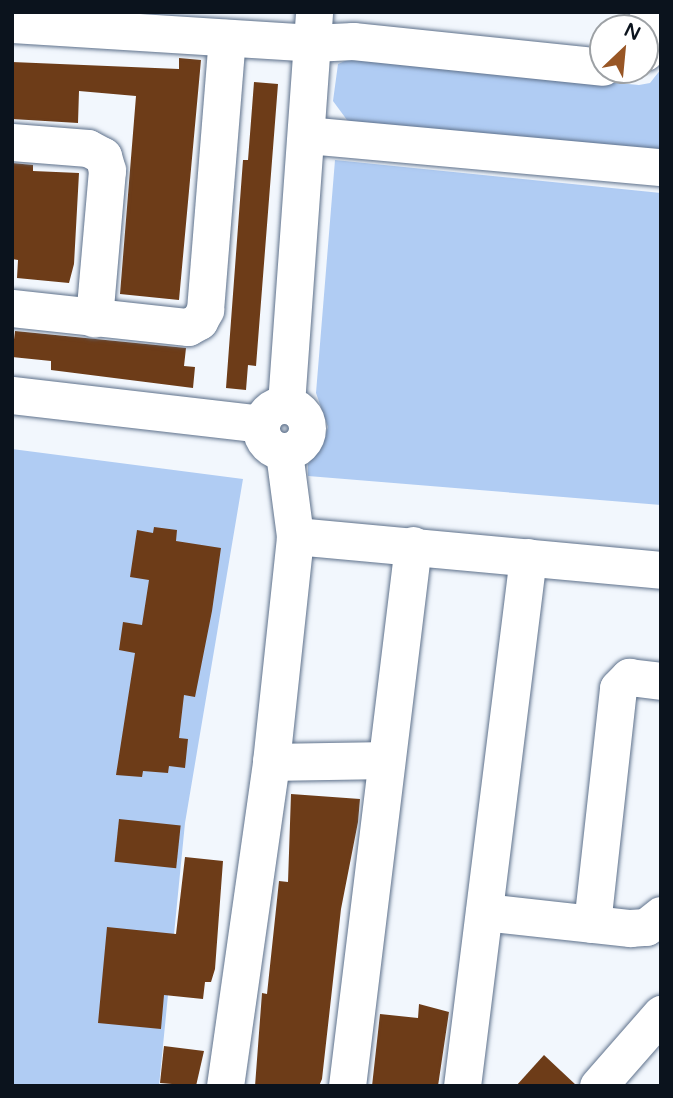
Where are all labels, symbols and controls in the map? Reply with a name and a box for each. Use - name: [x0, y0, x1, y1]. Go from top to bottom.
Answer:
- north arrow: [589, 14, 659, 84]
- text: N: [621, 19, 644, 45]

